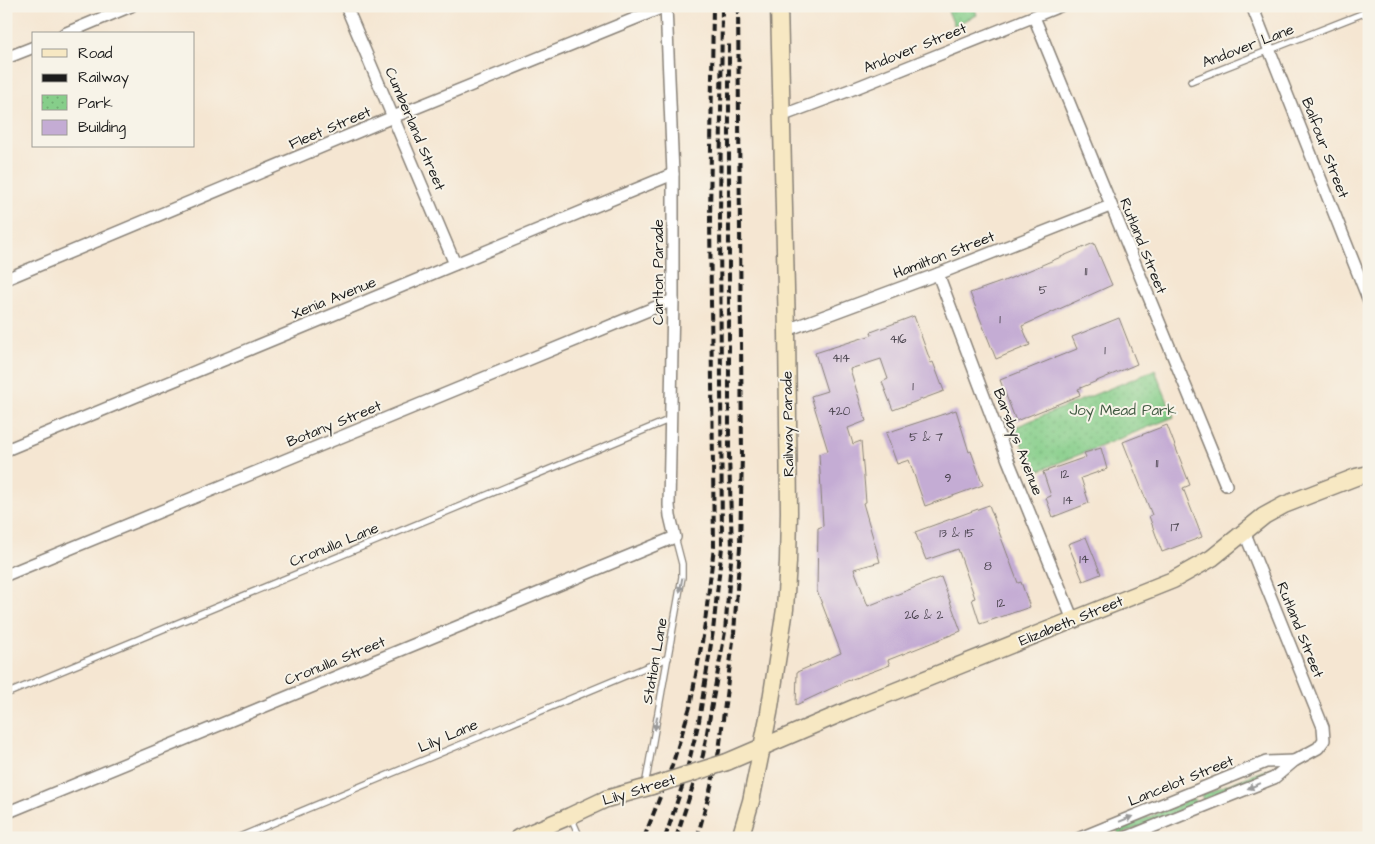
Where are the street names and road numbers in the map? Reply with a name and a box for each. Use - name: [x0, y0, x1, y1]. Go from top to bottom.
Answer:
- street label: Andover Street: [860, 18, 970, 78]
- street label: Andover Lane: [1199, 19, 1297, 73]
- street label: Cumberland Street: [380, 64, 450, 194]
- street label: Balfour Street: [1296, 95, 1354, 201]
- street label: Fleet Street: [286, 101, 374, 155]
- street label: Rutland Street: [1114, 195, 1172, 297]
- street label: Carlton Parade: [648, 219, 669, 325]
- street label: Hamilton Street: [890, 226, 998, 284]
- street label: Xenia Avenue: [289, 272, 379, 324]
- street label: Railway Parade: [777, 371, 800, 477]
- street label: Barsbys Avenue: [987, 385, 1048, 499]
- street label: Botany Street: [283, 395, 385, 454]
- street label: Cronulla Lane: [286, 518, 382, 572]
- street label: Rutland Street: [1271, 579, 1329, 681]
- street label: Elizabeth Street: [1016, 590, 1126, 652]
- street label: Station Lane: [637, 616, 673, 706]
- street label: Cronulla Street: [281, 631, 389, 691]
- street label: Lily Lane: [415, 714, 481, 759]
- street label: Lancelot Street: [1125, 750, 1237, 812]
- street label: Lily Street: [600, 769, 678, 812]

